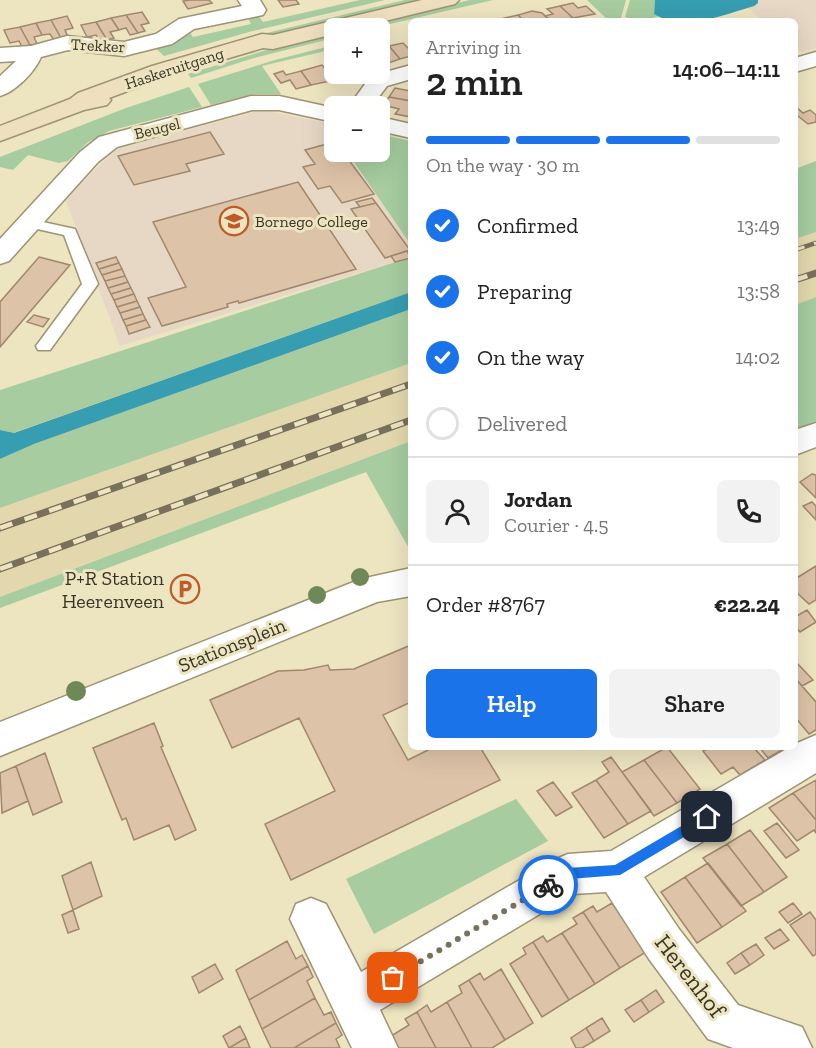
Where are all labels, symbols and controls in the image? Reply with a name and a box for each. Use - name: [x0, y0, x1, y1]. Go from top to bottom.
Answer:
- map controls: [324, 18, 390, 162]
- button: +: [324, 18, 390, 84]
- street label: Trekker: [70, 35, 126, 56]
- text: Arriving in: [426, 35, 521, 59]
- street label: Haskeruitgang: [122, 43, 226, 93]
- text: 14:06–14:11: [673, 56, 780, 83]
- text: 2 min: [426, 58, 523, 105]
- button: −: [324, 96, 390, 162]
- street label: Beugel: [132, 114, 182, 143]
- text: On the way · 30 m: [426, 153, 580, 177]
- school or university icon: Bornego College: [218, 205, 250, 237]
- icon: check: [426, 209, 459, 242]
- place label: Bornego College: [255, 212, 368, 231]
- text: Confirmed: [477, 212, 578, 239]
- text: 13:49: [737, 213, 780, 237]
- icon: check: [426, 275, 459, 308]
- text: Preparing: [477, 278, 572, 305]
- text: 13:58: [737, 279, 780, 303]
- icon: check: [426, 341, 459, 374]
- text: On the way: [477, 344, 584, 371]
- text: 14:02: [735, 345, 780, 369]
- text: Delivered: [477, 410, 567, 437]
- button: person: [426, 480, 489, 543]
- button: phone: [717, 480, 780, 543]
- text: Jordan: [504, 486, 572, 513]
- text: Courier · 4.5: [504, 513, 609, 537]
- place label: P+R Station Heerenveen: [62, 566, 165, 613]
- parking icon: P+R Station Heerenveen: [169, 573, 201, 605]
- text: Order #8767: [426, 591, 545, 618]
- text: €22.24: [714, 591, 780, 618]
- street label: Stationsplein: [175, 612, 290, 677]
- button: Help: [426, 669, 597, 738]
- button: Share: [609, 669, 780, 738]
- pin: [681, 791, 732, 842]
- icon: home: [690, 800, 723, 833]
- courier: [518, 855, 578, 915]
- icon: bike: [532, 869, 565, 902]
- street label: Herenhof: [649, 928, 733, 1025]
- pin: [367, 952, 418, 1003]
- icon: bag: [376, 961, 409, 994]

